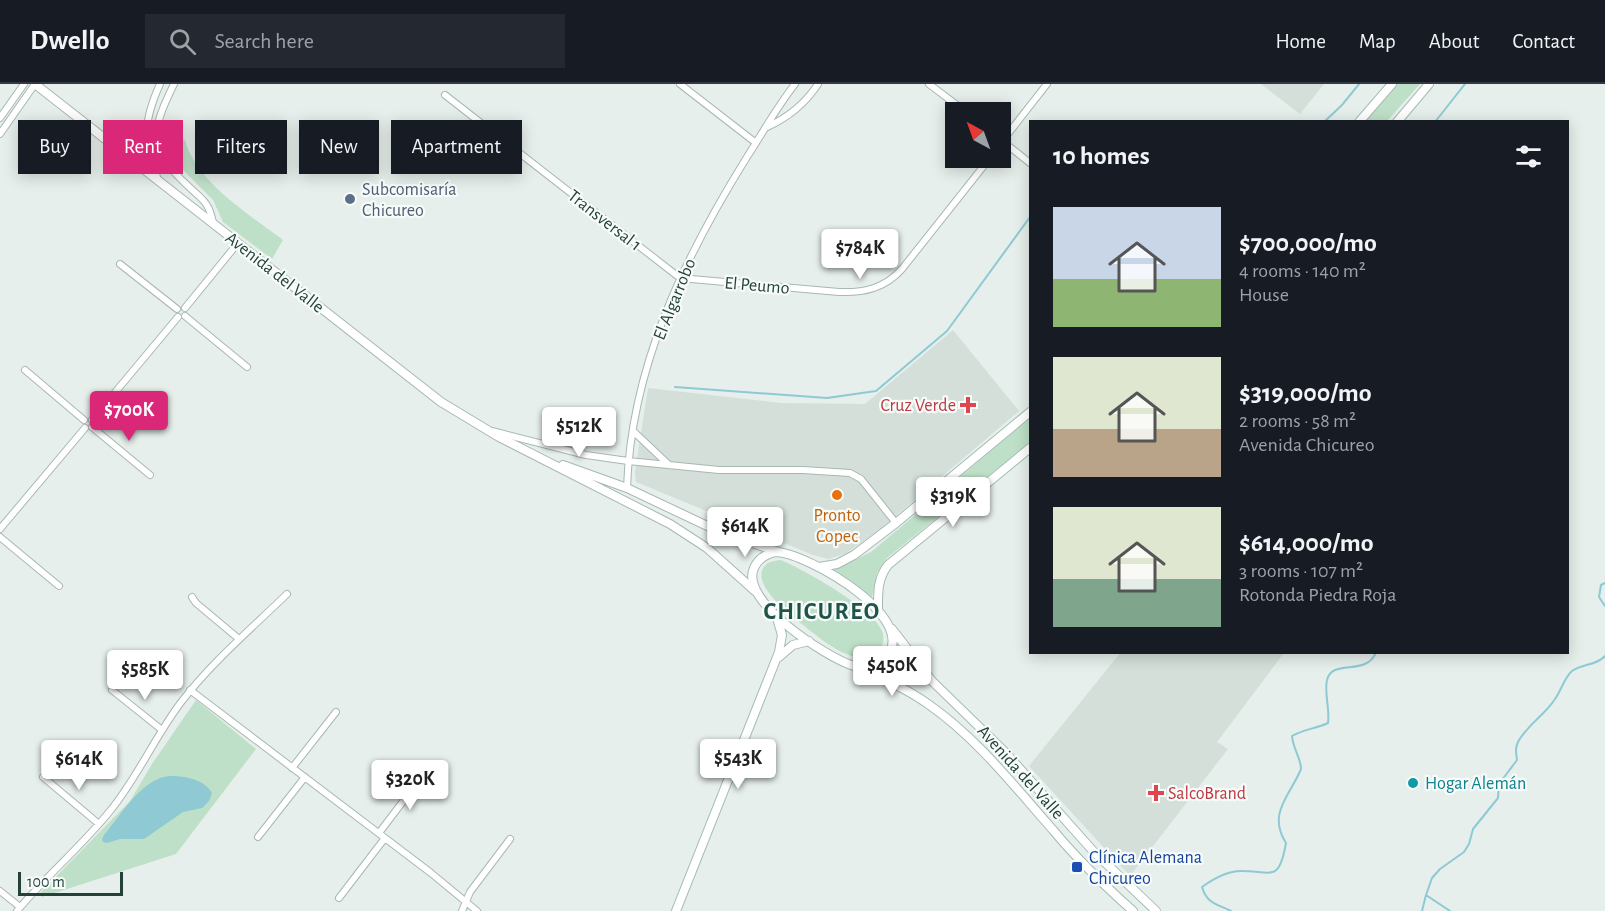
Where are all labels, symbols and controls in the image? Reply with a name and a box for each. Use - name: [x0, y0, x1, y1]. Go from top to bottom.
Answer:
- search box: [145, 14, 565, 68]
- icon: search: [166, 25, 199, 58]
- text: Dwello: [30, 27, 109, 55]
- text: Search here: [214, 30, 314, 52]
- text: Home: [1275, 31, 1326, 52]
- text: Map: [1359, 31, 1396, 52]
- text: About: [1429, 31, 1479, 52]
- text: Contact: [1512, 31, 1575, 52]
- north arrow: [945, 102, 1011, 168]
- map controls: [945, 102, 1011, 168]
- chip: Buy: [18, 120, 91, 174]
- chip: Rent: [103, 120, 183, 174]
- chip: Filters: [195, 120, 287, 174]
- chip: New: [299, 120, 379, 174]
- chip: Apartment: [391, 120, 522, 174]
- icon: filters: [1512, 140, 1545, 173]
- text: 10 homes: [1053, 143, 1150, 169]
- place label: Subcomisaría Chicureo: [362, 181, 457, 220]
- street label: Transversal 1: [564, 187, 644, 255]
- marker: Subcomisaría Chicureo: [343, 192, 357, 206]
- street label: Avenida del Valle: [222, 229, 327, 317]
- pin: $784K: [818, 229, 902, 280]
- text: $700,000/mo: [1239, 230, 1377, 256]
- icon: home: [1101, 231, 1173, 303]
- text: $784K: [835, 238, 885, 258]
- street label: El Algarrobo: [650, 256, 699, 343]
- text: 4 rooms · 140 m²: [1239, 261, 1366, 281]
- street label: El Peumo: [724, 274, 790, 298]
- text: House: [1239, 285, 1289, 305]
- text: $319,000/mo: [1239, 380, 1372, 406]
- icon: home: [1101, 381, 1173, 453]
- pin: $700K: [87, 391, 171, 442]
- place label: Cruz Verde: [881, 397, 956, 415]
- marker: Cruz Verde: [961, 398, 975, 412]
- text: $700K: [104, 400, 154, 420]
- pin: $512K: [537, 407, 621, 458]
- text: 2 rooms · 58 m²: [1239, 411, 1356, 431]
- text: $512K: [556, 416, 602, 436]
- text: Avenida Chicureo: [1239, 435, 1374, 455]
- pin: $319K: [911, 477, 995, 528]
- text: $319K: [930, 486, 976, 506]
- marker: Pronto Copec: [830, 488, 844, 502]
- pin: $614K: [703, 507, 787, 558]
- place label: Pronto Copec: [813, 507, 861, 546]
- text: $614K: [721, 516, 769, 536]
- text: $614,000/mo: [1239, 530, 1374, 556]
- icon: home: [1101, 531, 1173, 603]
- text: 3 rooms · 107 m²: [1239, 561, 1363, 581]
- text: Rotonda Piedra Roja: [1239, 585, 1397, 605]
- district label: CHICUREO: [763, 600, 881, 624]
- pin: $450K: [850, 646, 934, 697]
- pin: $585K: [103, 650, 187, 701]
- text: $450K: [867, 655, 917, 675]
- text: $585K: [121, 659, 169, 679]
- street label: Avenida del Valle: [974, 722, 1067, 823]
- pin: $543K: [696, 739, 780, 790]
- pin: $614K: [37, 740, 121, 791]
- text: $543K: [714, 748, 762, 768]
- text: $614K: [55, 749, 103, 769]
- pin: $320K: [368, 760, 452, 811]
- text: $320K: [385, 769, 435, 789]
- place label: Hogar Alemán: [1425, 775, 1526, 793]
- marker: Hogar Alemán: [1406, 776, 1420, 790]
- place label: SalcoBrand: [1168, 785, 1246, 803]
- marker: SalcoBrand: [1149, 786, 1163, 800]
- place label: Clínica Alemana Chicureo: [1089, 849, 1202, 888]
- marker: Clínica Alemana Chicureo: [1070, 860, 1084, 874]
- scale bar: [18, 869, 123, 896]
- text: 100 m: [27, 874, 65, 890]

